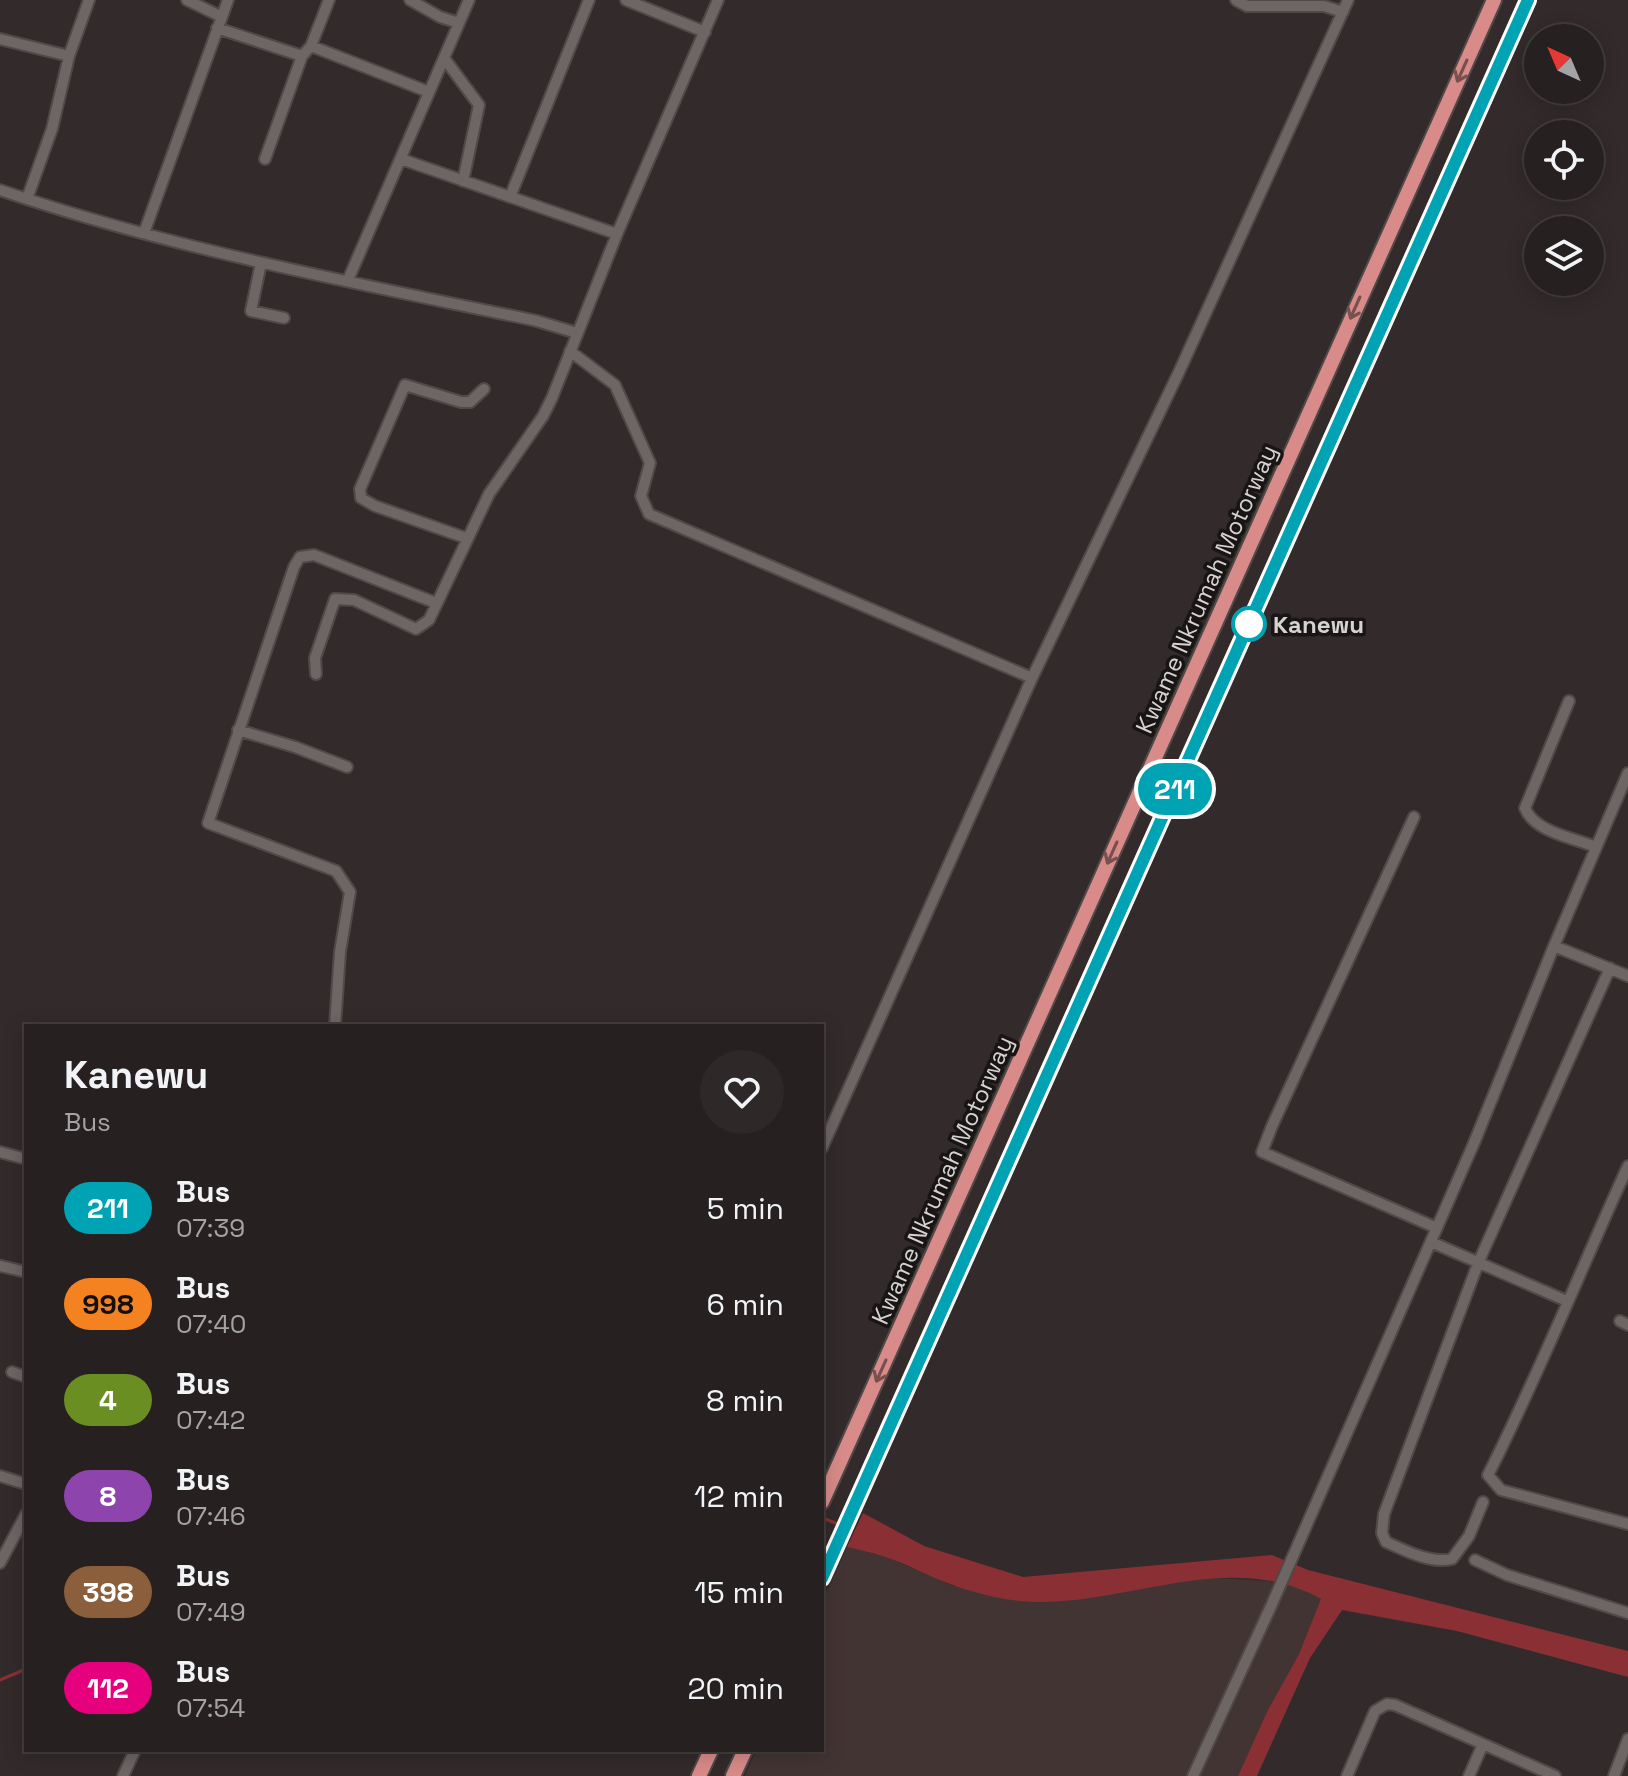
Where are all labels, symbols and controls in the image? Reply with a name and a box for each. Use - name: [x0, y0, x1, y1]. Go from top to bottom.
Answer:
- north arrow: [1524, 24, 1604, 104]
- map controls: [1524, 24, 1604, 296]
- one-way arrow: [1454, 59, 1469, 83]
- button: locate: [1524, 120, 1604, 200]
- button: layers: [1524, 216, 1604, 296]
- one-way arrow: [1347, 296, 1362, 320]
- street label: Kwame Nkrumah Motorway: [1128, 440, 1284, 738]
- marker: Kanewu: [1232, 607, 1266, 641]
- place label: Kanewu: [1273, 609, 1364, 640]
- line badge: 211: [1129, 763, 1221, 815]
- text: 211: [1154, 771, 1196, 807]
- one-way arrow: [1104, 840, 1119, 864]
- street label: Kwame Nkrumah Motorway: [864, 1031, 1020, 1329]
- button: heart: [700, 1050, 784, 1134]
- text: Kanewu: [64, 1051, 208, 1099]
- text: Bus: [64, 1105, 111, 1139]
- text: Bus: [176, 1172, 230, 1211]
- text: 5 min: [707, 1189, 784, 1228]
- text: 211: [87, 1190, 129, 1226]
- text: 07:39: [176, 1211, 245, 1245]
- text: Bus: [176, 1268, 230, 1307]
- text: 6 min: [706, 1285, 784, 1324]
- text: 998: [82, 1286, 134, 1322]
- text: 07:40: [176, 1307, 246, 1341]
- one-way arrow: [873, 1359, 888, 1383]
- text: Bus: [176, 1364, 230, 1403]
- text: 8 min: [706, 1381, 784, 1420]
- text: 4: [99, 1382, 117, 1418]
- text: 07:42: [176, 1403, 245, 1437]
- text: Bus: [176, 1460, 230, 1499]
- text: 12 min: [694, 1477, 784, 1516]
- text: 8: [100, 1478, 116, 1514]
- text: 07:46: [176, 1499, 246, 1533]
- text: Bus: [176, 1556, 230, 1595]
- text: 15 min: [694, 1573, 784, 1612]
- text: 398: [82, 1574, 134, 1610]
- text: 07:49: [176, 1595, 246, 1629]
- text: Bus: [176, 1652, 230, 1691]
- text: 20 min: [687, 1669, 784, 1708]
- text: 112: [87, 1670, 129, 1706]
- text: 07:54: [176, 1691, 245, 1725]

